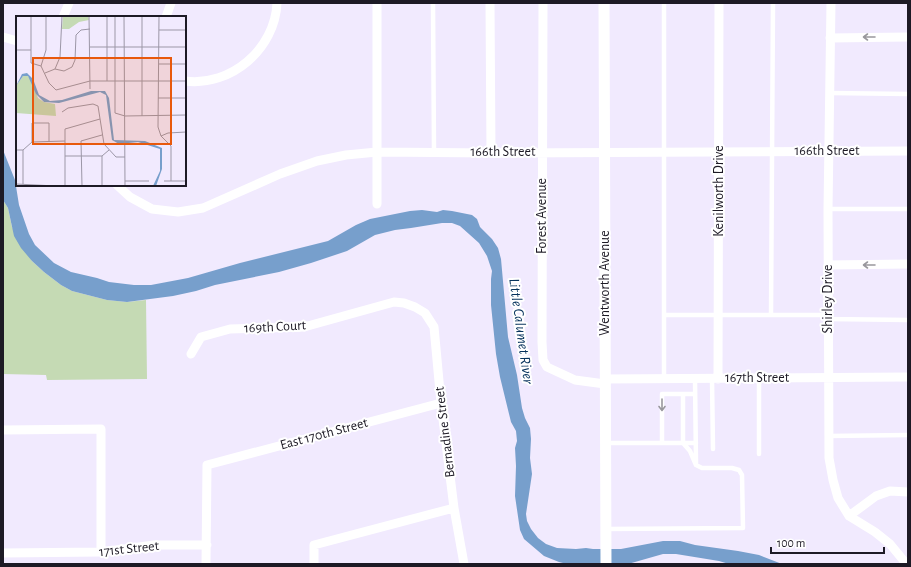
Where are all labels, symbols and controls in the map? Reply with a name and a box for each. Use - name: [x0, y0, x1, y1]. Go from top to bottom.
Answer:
- inset map: [16, 16, 186, 186]
- one-way arrow: [863, 33, 876, 41]
- street label: 166th Street: [795, 144, 860, 158]
- street label: 166th Street: [471, 145, 536, 159]
- street label: Kenilworth Drive: [712, 145, 726, 237]
- street label: Forest Avenue: [535, 178, 549, 254]
- street label: Wentworth Avenue: [598, 230, 612, 336]
- one-way arrow: [863, 261, 876, 269]
- street label: Shirley Drive: [821, 265, 835, 334]
- water label: Little Calumet River: [506, 277, 536, 386]
- street label: 169th Court: [244, 318, 307, 336]
- street label: 167th Street: [725, 371, 790, 385]
- street label: Bernadine Street: [432, 385, 458, 478]
- one-way arrow: [658, 398, 666, 411]
- street label: East 170th Street: [279, 415, 370, 452]
- scale bar: [771, 529, 884, 555]
- text: 100 m: [777, 537, 805, 549]
- street label: 171st Street: [98, 539, 160, 559]

